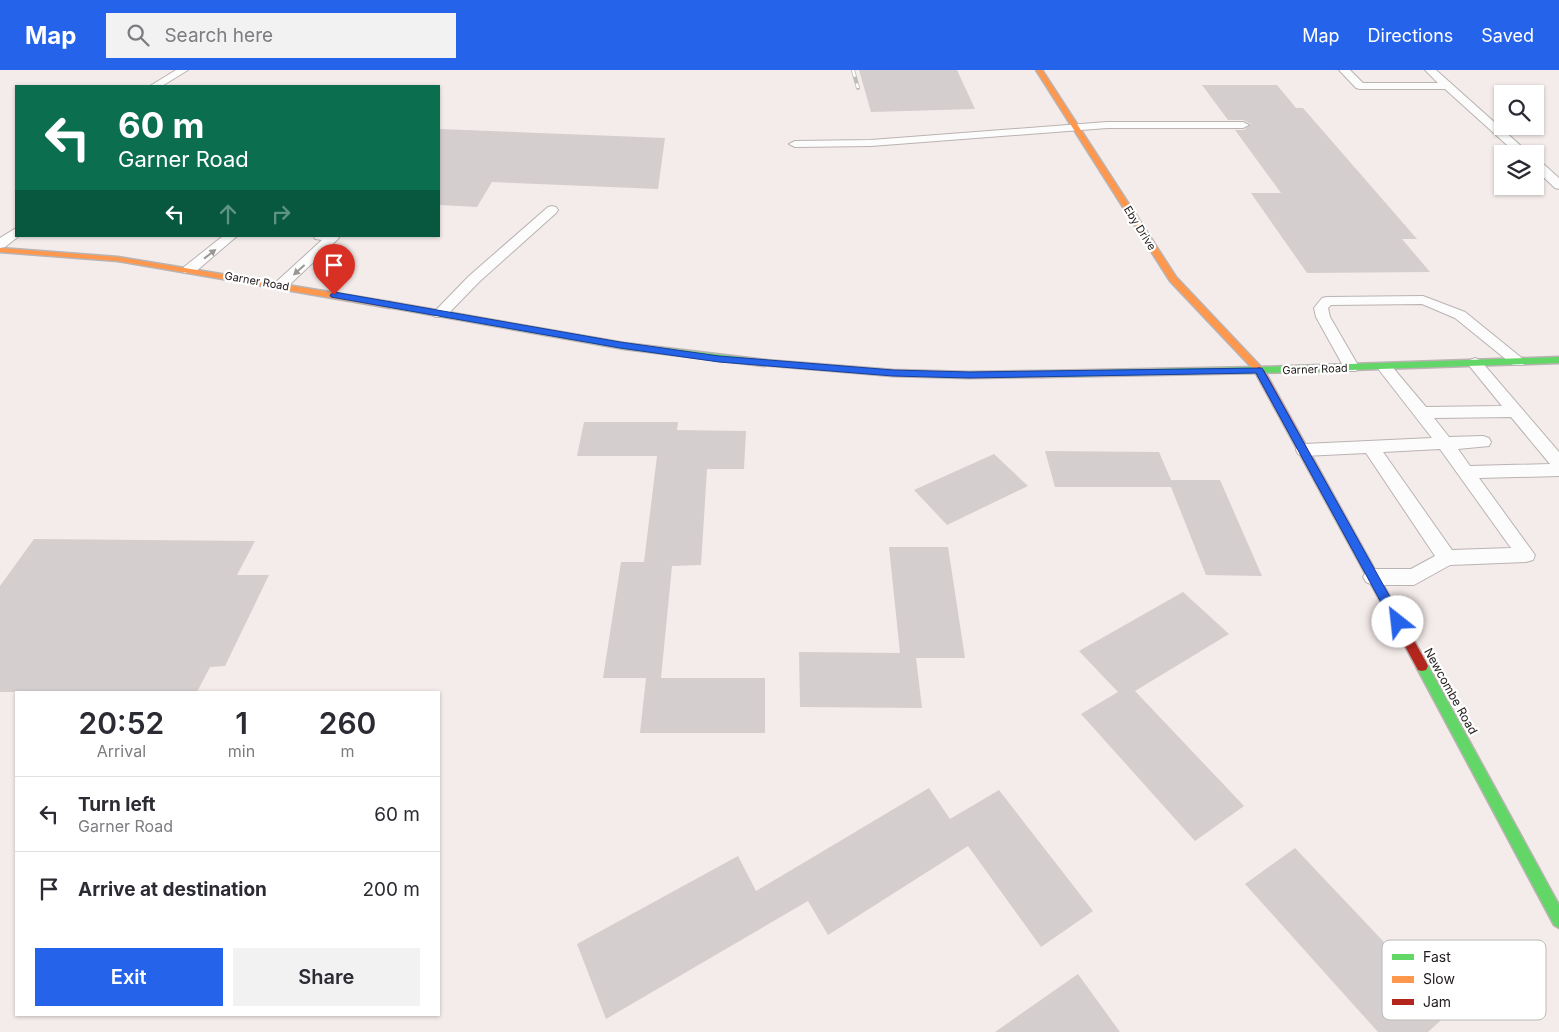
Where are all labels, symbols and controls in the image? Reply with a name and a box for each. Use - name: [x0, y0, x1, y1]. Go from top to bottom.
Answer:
- search box: [106, 13, 456, 58]
- text: Map: [25, 21, 76, 50]
- icon: search: [124, 21, 152, 49]
- text: Search here: [164, 24, 273, 47]
- text: Map: [1302, 25, 1340, 46]
- text: Directions: [1368, 25, 1453, 46]
- text: Saved: [1481, 25, 1534, 46]
- map controls: [1494, 85, 1544, 195]
- button: search: [1494, 85, 1544, 135]
- text: 60 m: [118, 104, 205, 146]
- icon: left: [35, 105, 100, 170]
- button: layers: [1494, 145, 1544, 195]
- text: Garner Road: [118, 146, 249, 172]
- icon: left: [161, 200, 189, 228]
- icon: ahead: [214, 200, 242, 228]
- icon: right: [267, 200, 295, 228]
- street label: Eby Drive: [1121, 203, 1159, 253]
- pin: [313, 244, 355, 295]
- one-way arrow: [203, 248, 216, 259]
- icon: arrive: [320, 251, 348, 279]
- one-way arrow: [293, 264, 305, 276]
- street label: Garner Road: [224, 268, 290, 294]
- street label: Garner Road: [1282, 361, 1348, 377]
- position arrow: [1371, 595, 1423, 647]
- street label: Newcombe Road: [1421, 645, 1481, 737]
- text: 20:52: [79, 705, 164, 741]
- text: 1: [235, 705, 248, 741]
- text: 260: [319, 705, 376, 741]
- text: Arrival: [97, 741, 146, 761]
- text: min: [228, 741, 255, 761]
- text: m: [341, 741, 355, 761]
- text: Turn left: [78, 793, 156, 816]
- icon: left: [35, 800, 63, 828]
- text: 60 m: [374, 803, 420, 826]
- text: Garner Road: [78, 816, 173, 836]
- icon: arrive: [35, 875, 63, 903]
- text: Arrive at destination: [78, 878, 267, 901]
- text: 200 m: [362, 878, 420, 901]
- legend: [1382, 940, 1546, 1020]
- button: Exit: [35, 948, 223, 1006]
- button: Share: [233, 948, 420, 1006]
- text: Fast: [1423, 948, 1451, 965]
- text: Slow: [1423, 970, 1455, 987]
- text: Jam: [1423, 993, 1451, 1010]

